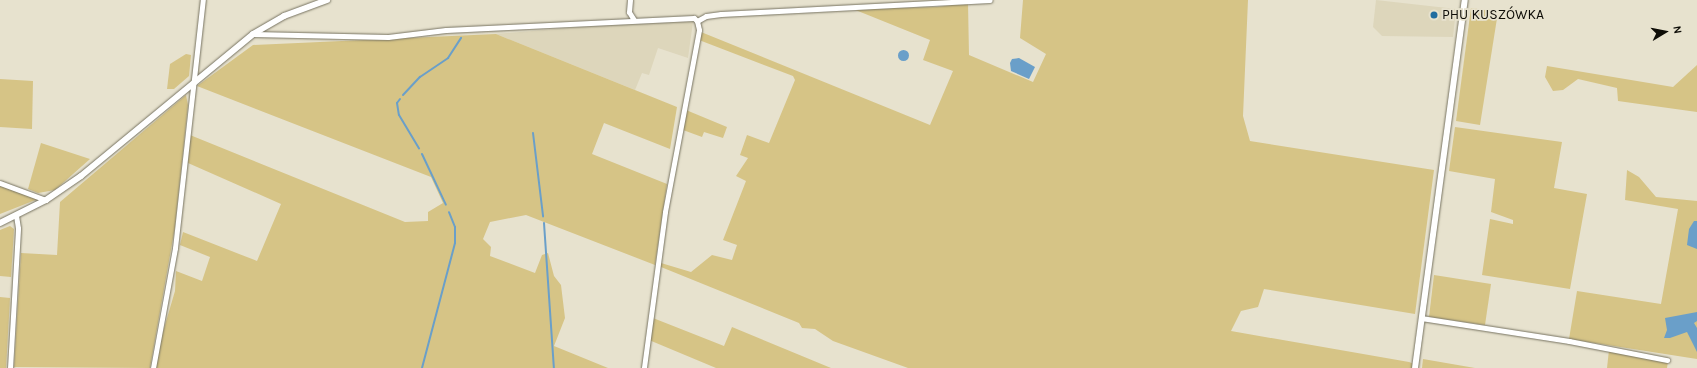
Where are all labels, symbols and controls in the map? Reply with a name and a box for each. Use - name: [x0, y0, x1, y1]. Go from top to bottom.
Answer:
- place label: PHU KUSZÓWKA: [1442, 7, 1544, 23]
- marker: PHU KUSZÓWKA: [1429, 10, 1439, 20]
- north arrow: [1645, 12, 1685, 52]
- text: N: [1670, 25, 1684, 35]

